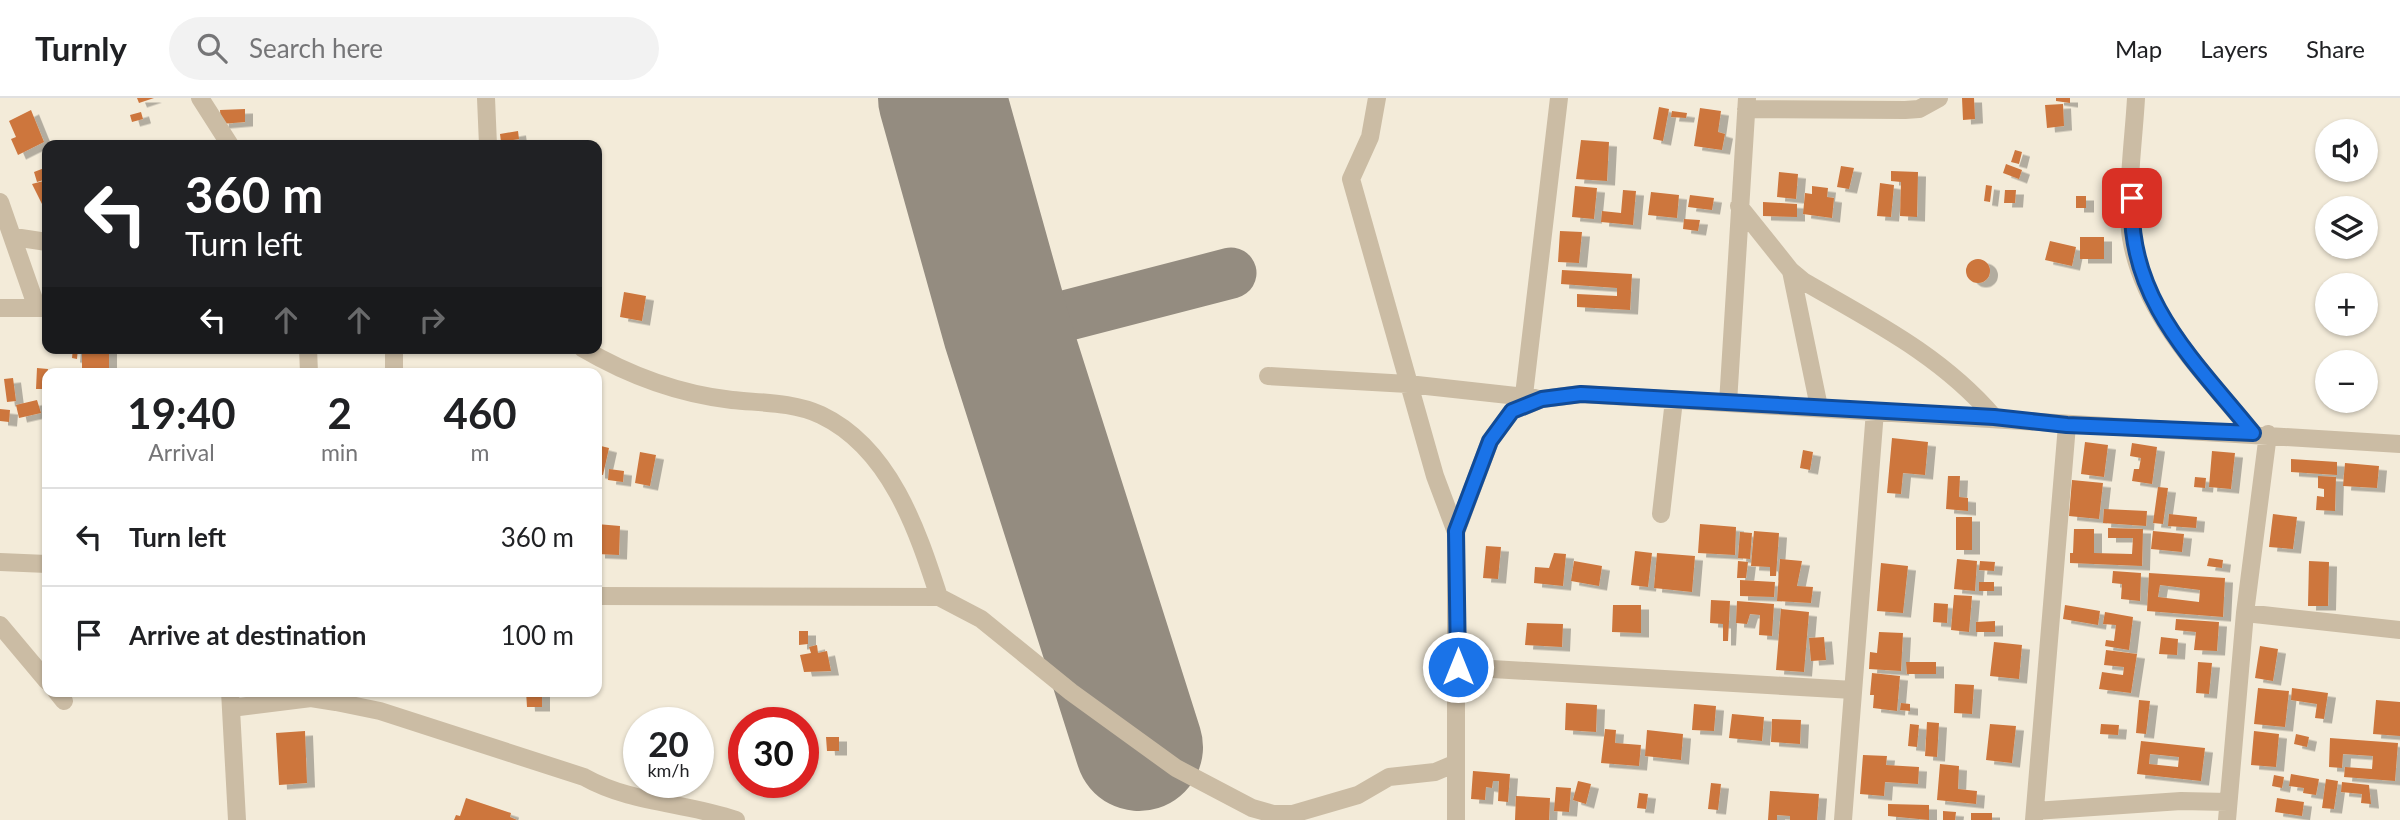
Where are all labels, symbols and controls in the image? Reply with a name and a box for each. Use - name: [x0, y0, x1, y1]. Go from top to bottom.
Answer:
- search box: [169, 17, 659, 80]
- text: Turnly: [35, 28, 127, 68]
- icon: search: [193, 29, 231, 67]
- text: Search here: [249, 32, 383, 64]
- text: Map: [2115, 34, 2162, 63]
- text: Layers: [2200, 34, 2268, 63]
- text: Share: [2306, 34, 2365, 63]
- map controls: [2315, 119, 2378, 413]
- button: sound: [2315, 119, 2378, 182]
- text: 360 m: [185, 165, 323, 223]
- icon: left: [70, 168, 161, 259]
- pin: [2102, 168, 2162, 228]
- icon: arrive: [2113, 179, 2151, 217]
- button: layers: [2315, 196, 2378, 259]
- text: Turn left: [185, 224, 302, 263]
- button: +: [2315, 273, 2378, 336]
- icon: left: [194, 301, 232, 339]
- icon: ahead: [267, 301, 305, 339]
- icon: ahead: [340, 301, 378, 339]
- icon: right: [413, 301, 451, 339]
- button: −: [2315, 350, 2378, 413]
- text: 19:40: [127, 388, 236, 438]
- text: 2: [327, 388, 352, 438]
- text: 460: [444, 388, 517, 438]
- text: Arrival: [148, 438, 215, 466]
- text: min: [321, 438, 358, 466]
- text: m: [471, 438, 490, 466]
- icon: left: [70, 518, 108, 556]
- text: Turn left: [129, 521, 226, 553]
- text: 360 m: [501, 521, 574, 553]
- icon: arrive: [70, 616, 108, 654]
- text: Arrive at destination: [129, 619, 366, 651]
- text: 100 m: [501, 619, 574, 651]
- position arrow: [1421, 630, 1495, 704]
- speed limit sign: 30: [728, 707, 819, 798]
- text: 20: [648, 722, 689, 764]
- text: km/h: [647, 759, 690, 781]

